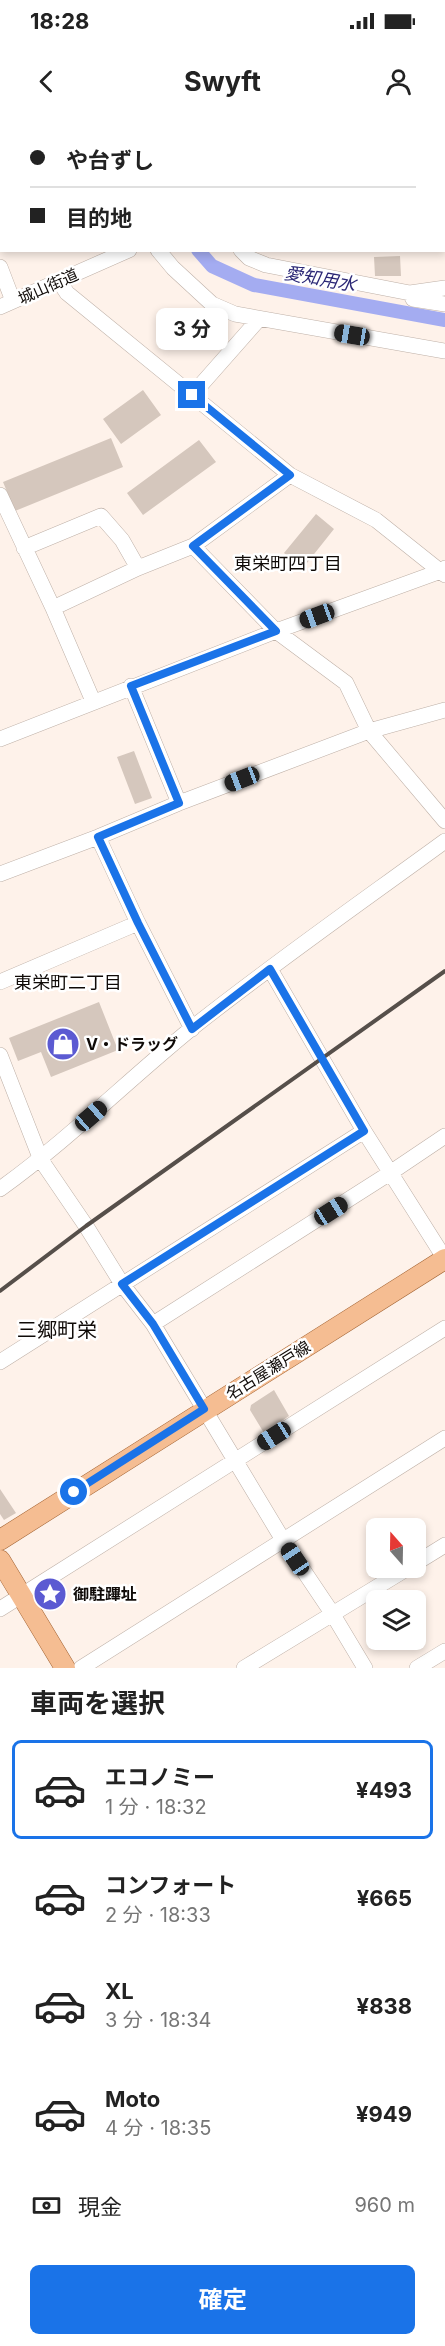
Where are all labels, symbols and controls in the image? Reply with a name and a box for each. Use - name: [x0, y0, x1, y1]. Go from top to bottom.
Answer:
- text: 18:28: [30, 8, 89, 34]
- icon: back: [30, 65, 63, 98]
- text: Swyft: [184, 65, 261, 98]
- icon: person: [382, 65, 415, 98]
- text: や台ずし: [66, 147, 154, 173]
- text: 目的地: [66, 205, 132, 231]
- water label: 愛知用水: [283, 262, 359, 295]
- street label: 城山街道: [15, 264, 81, 308]
- callout: 3 分: [156, 308, 228, 350]
- text: 3 分: [173, 317, 211, 341]
- car: [333, 323, 371, 347]
- route end: [178, 381, 205, 408]
- district label: 東栄町四丁目: [234, 553, 342, 574]
- car: [297, 601, 337, 631]
- car: [222, 764, 262, 794]
- district label: 東栄町二丁目: [14, 972, 122, 993]
- shop icon: V・ドラッグ: [45, 1026, 81, 1062]
- place label: V・ドラッグ: [86, 1034, 178, 1054]
- car: [72, 1097, 110, 1135]
- car: [311, 1194, 351, 1228]
- district label: 三郷町栄: [17, 1318, 97, 1342]
- street label: 名古屋瀬戸線: [222, 1336, 314, 1404]
- car: [254, 1419, 294, 1453]
- route start: [60, 1478, 87, 1505]
- north arrow: [366, 1518, 426, 1578]
- map controls: [366, 1518, 426, 1650]
- car: [277, 1539, 313, 1579]
- place icon: 御駐蹕址: [32, 1576, 68, 1612]
- place label: 御駐蹕址: [73, 1584, 137, 1604]
- button: layers: [366, 1590, 426, 1650]
- text: 車両を選択: [30, 1687, 165, 1720]
- icon: car: [33, 1763, 87, 1817]
- text: エコノミー: [105, 1764, 215, 1790]
- text: ¥493: [356, 1777, 412, 1803]
- text: 1 分 · 18:32: [105, 1795, 207, 1819]
- icon: car: [33, 1871, 87, 1925]
- text: コンフォート: [105, 1872, 236, 1898]
- text: ¥665: [357, 1885, 412, 1911]
- text: 2 分 · 18:33: [105, 1903, 211, 1927]
- text: XL: [105, 1978, 134, 2004]
- icon: car: [33, 1979, 87, 2033]
- text: ¥838: [357, 1993, 412, 2019]
- text: 3 分 · 18:34: [105, 2008, 212, 2032]
- text: Moto: [105, 2086, 160, 2112]
- icon: car: [33, 2087, 87, 2141]
- text: ¥949: [356, 2101, 412, 2127]
- text: 4 分 · 18:35: [105, 2116, 211, 2140]
- icon: cash: [30, 2189, 63, 2222]
- text: 960 m: [354, 2193, 415, 2217]
- text: 現金: [78, 2194, 122, 2220]
- button: 確定: [30, 2265, 415, 2334]

